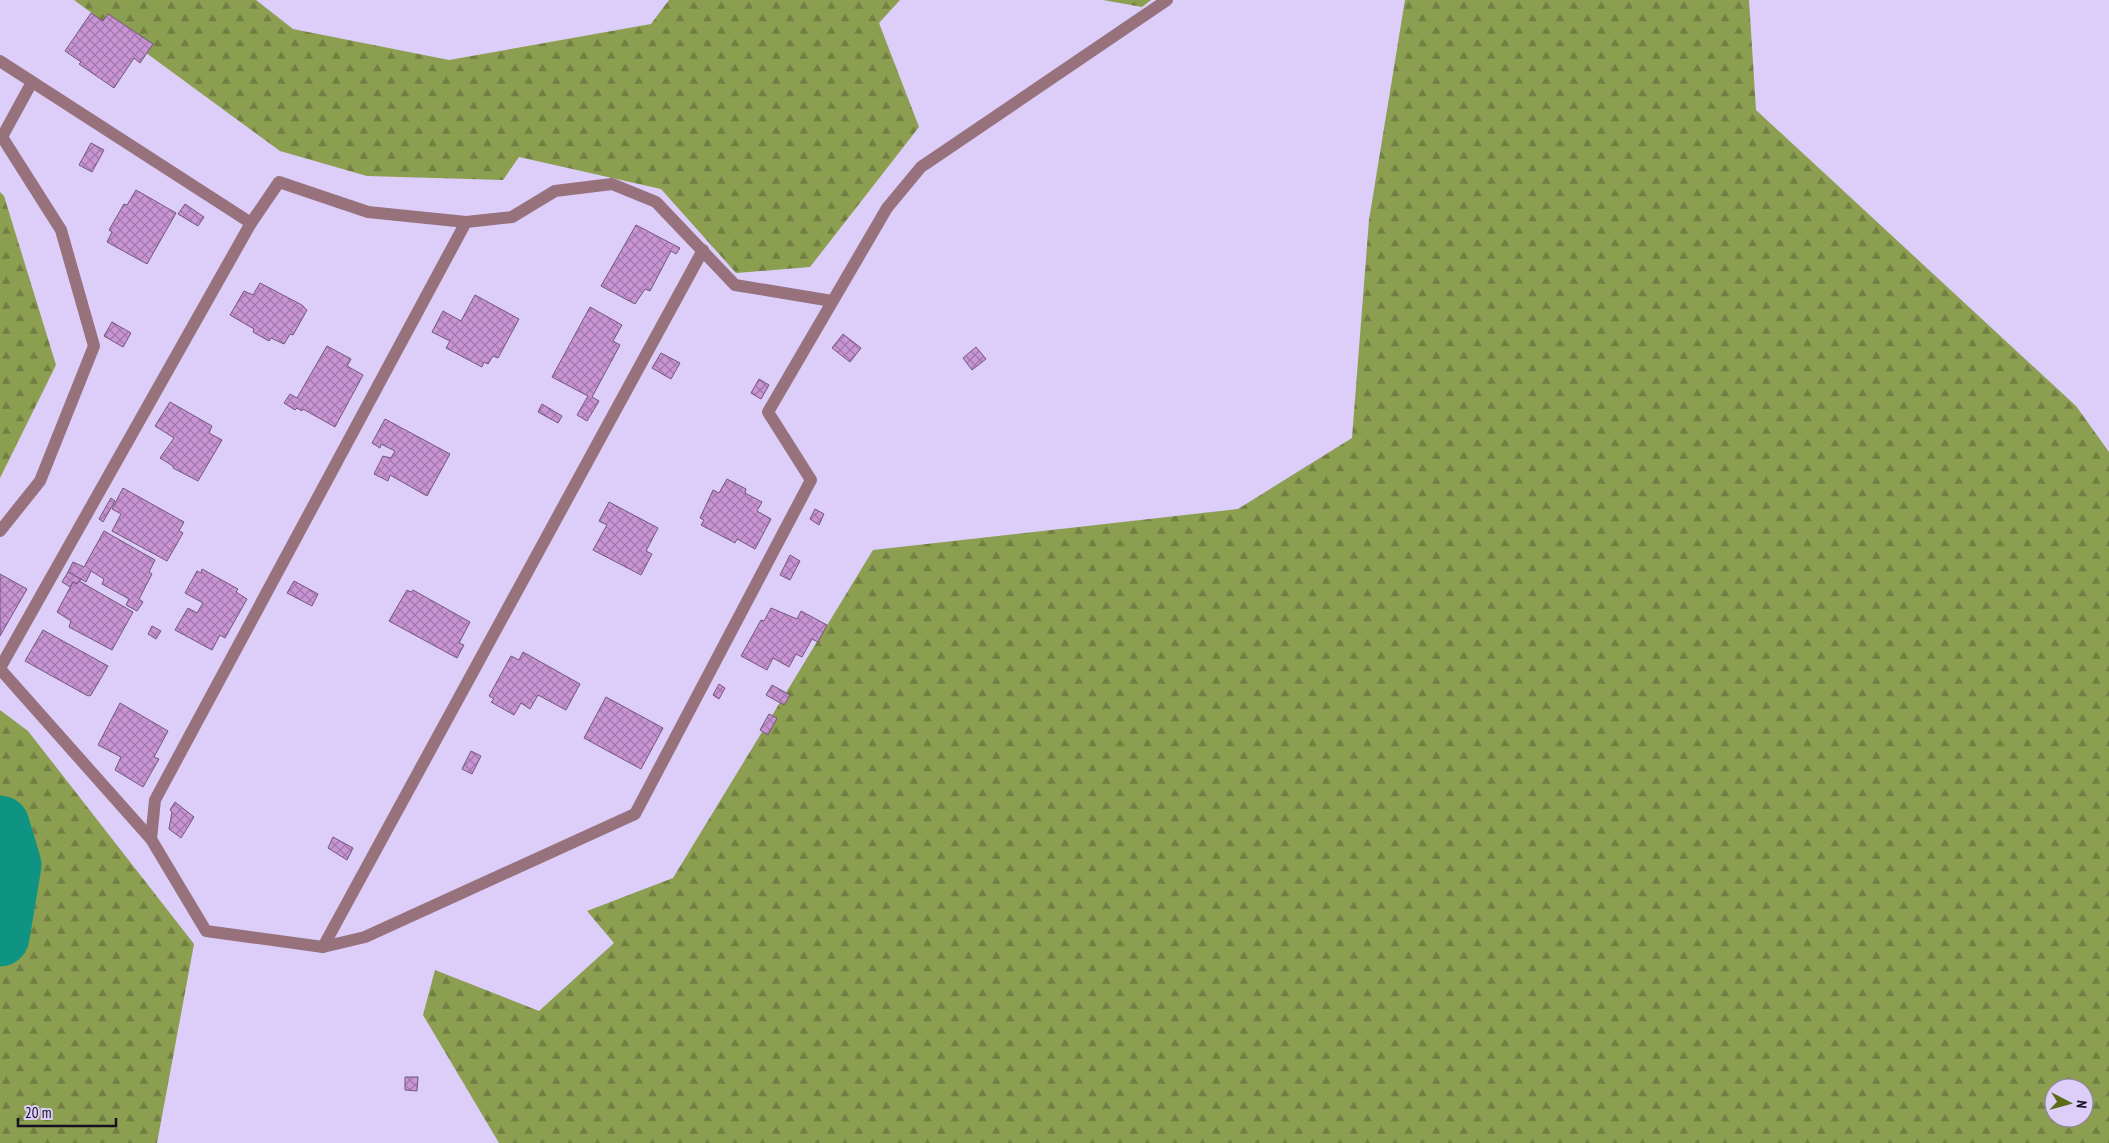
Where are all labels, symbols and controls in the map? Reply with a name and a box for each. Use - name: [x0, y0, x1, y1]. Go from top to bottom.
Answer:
- north arrow: [2044, 1078, 2094, 1128]
- scale bar: [18, 1096, 115, 1128]
- text: N: [2073, 1100, 2091, 1109]
- text: 20 m: [25, 1103, 51, 1122]

